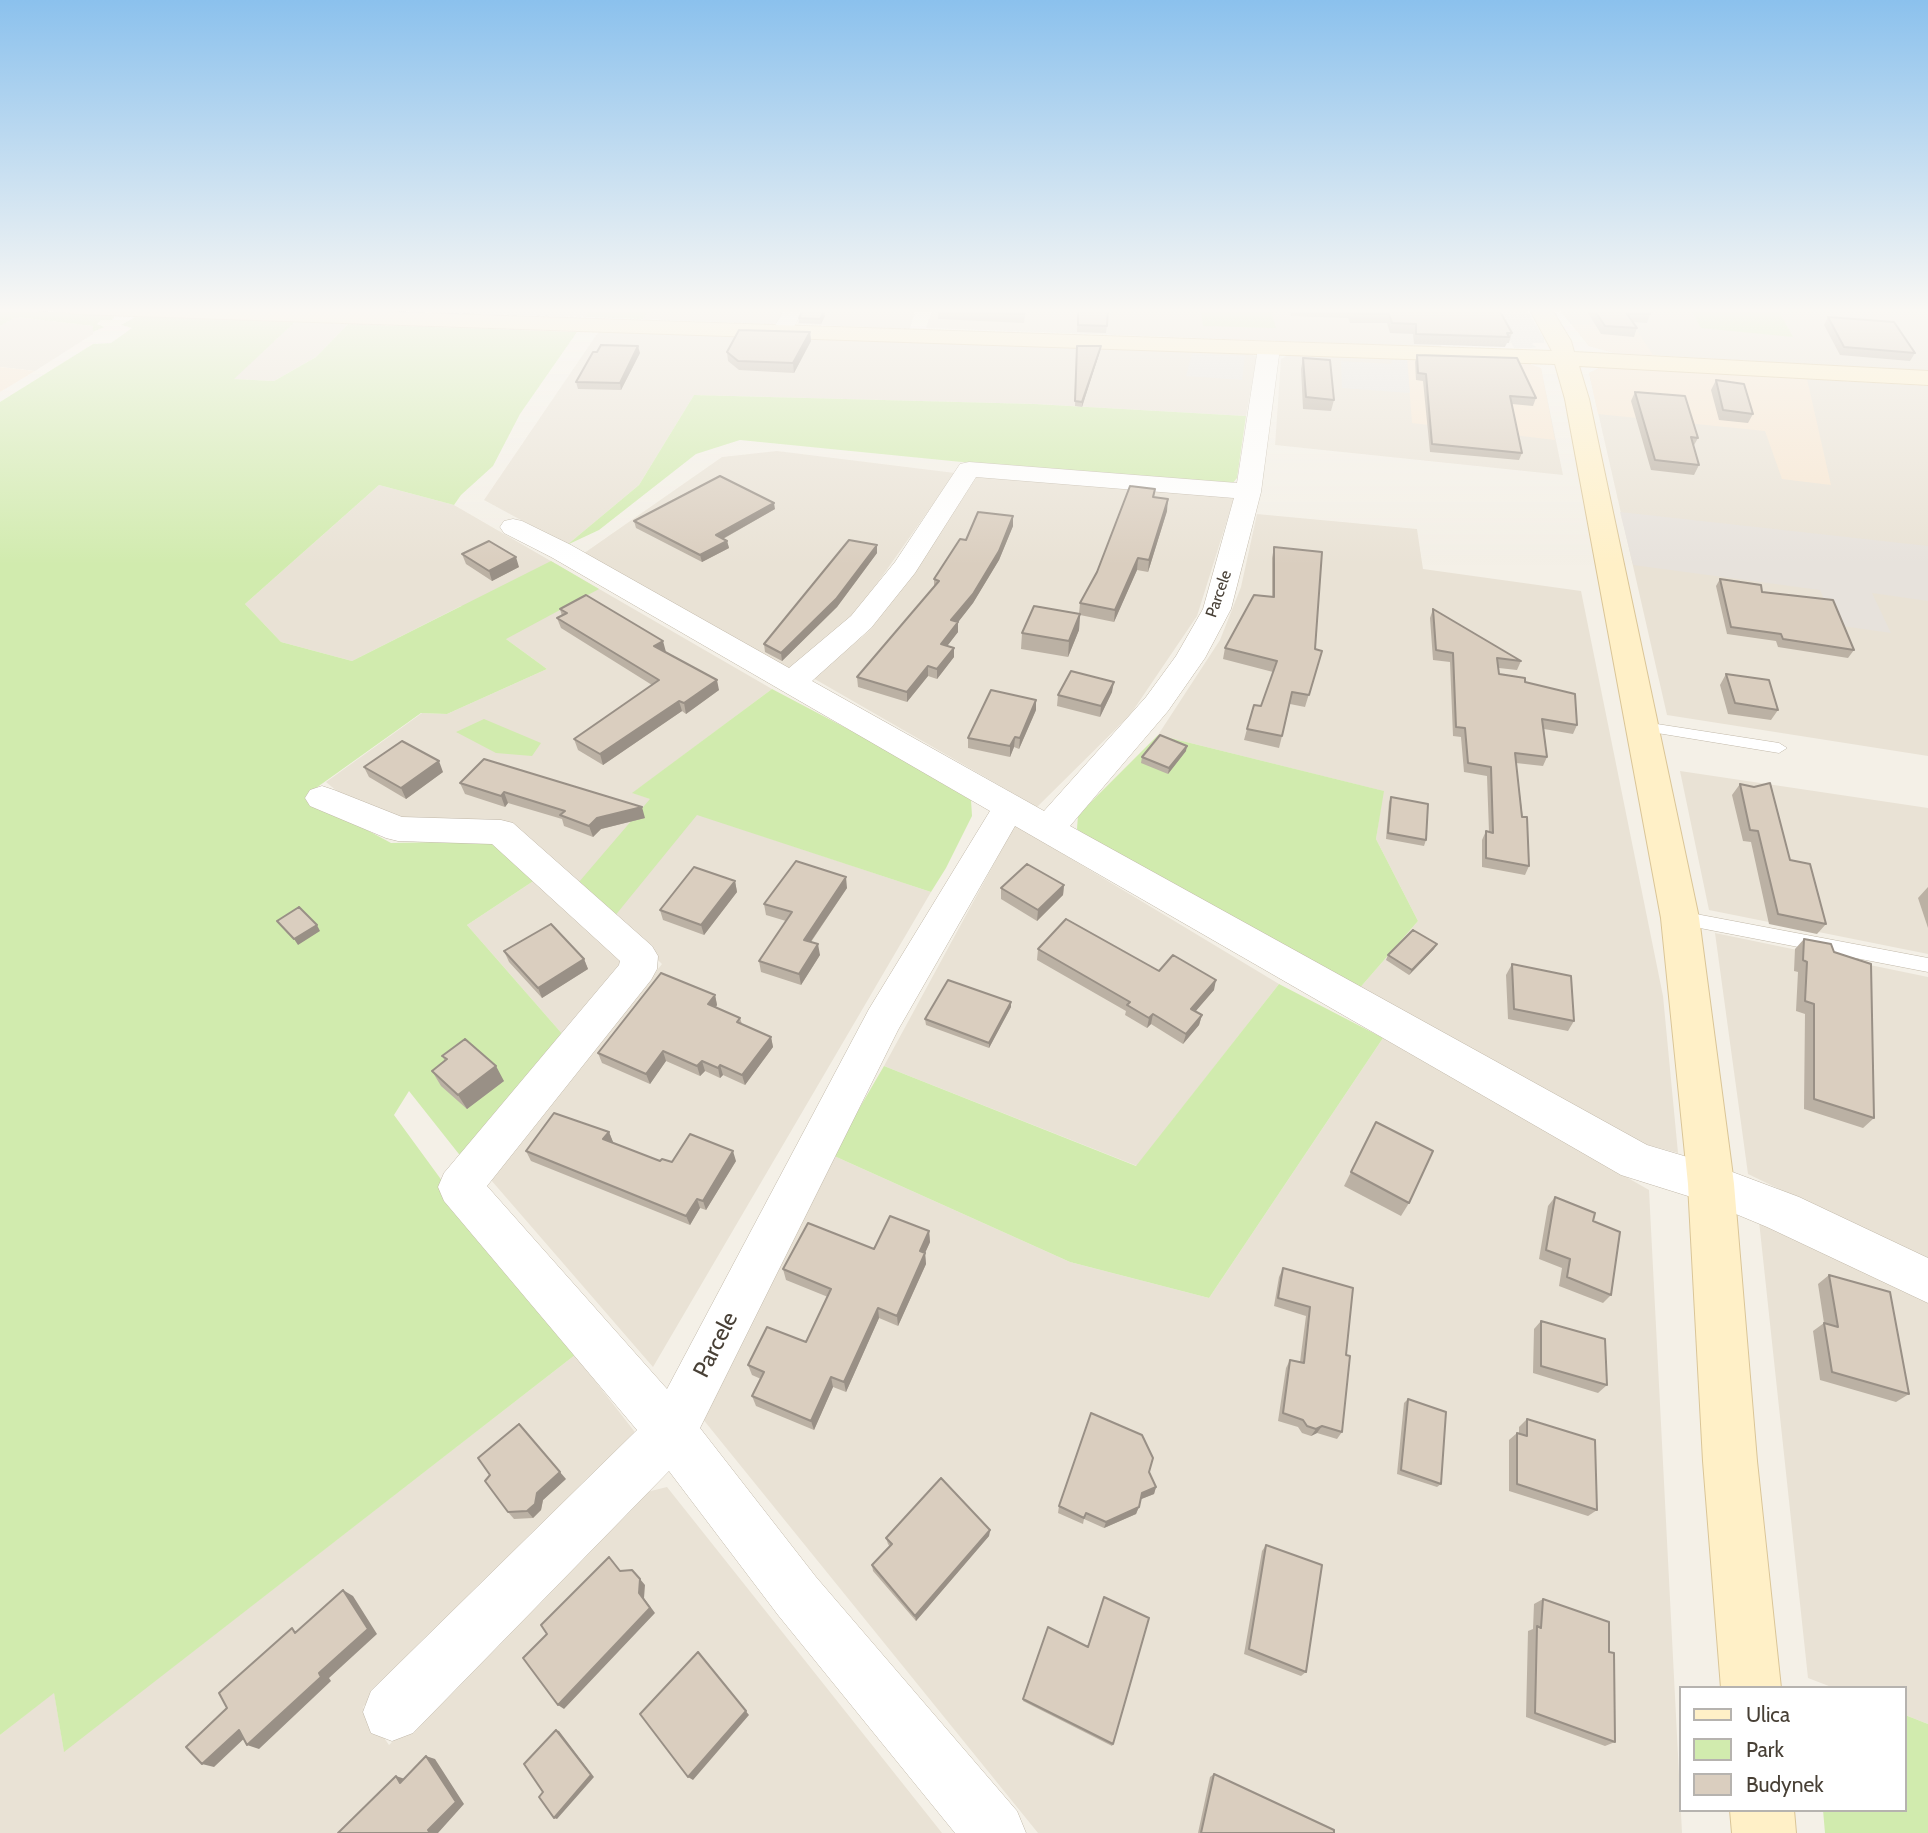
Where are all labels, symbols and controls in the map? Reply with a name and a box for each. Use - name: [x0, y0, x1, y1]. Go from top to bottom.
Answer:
- street label: Parcele: [1202, 568, 1236, 620]
- street label: Parcele: [688, 1308, 744, 1382]
- legend: [1680, 1686, 1907, 1812]
- text: Ulica: [1746, 1702, 1790, 1727]
- text: Park: [1746, 1737, 1784, 1762]
- text: Budynek: [1746, 1772, 1824, 1797]

